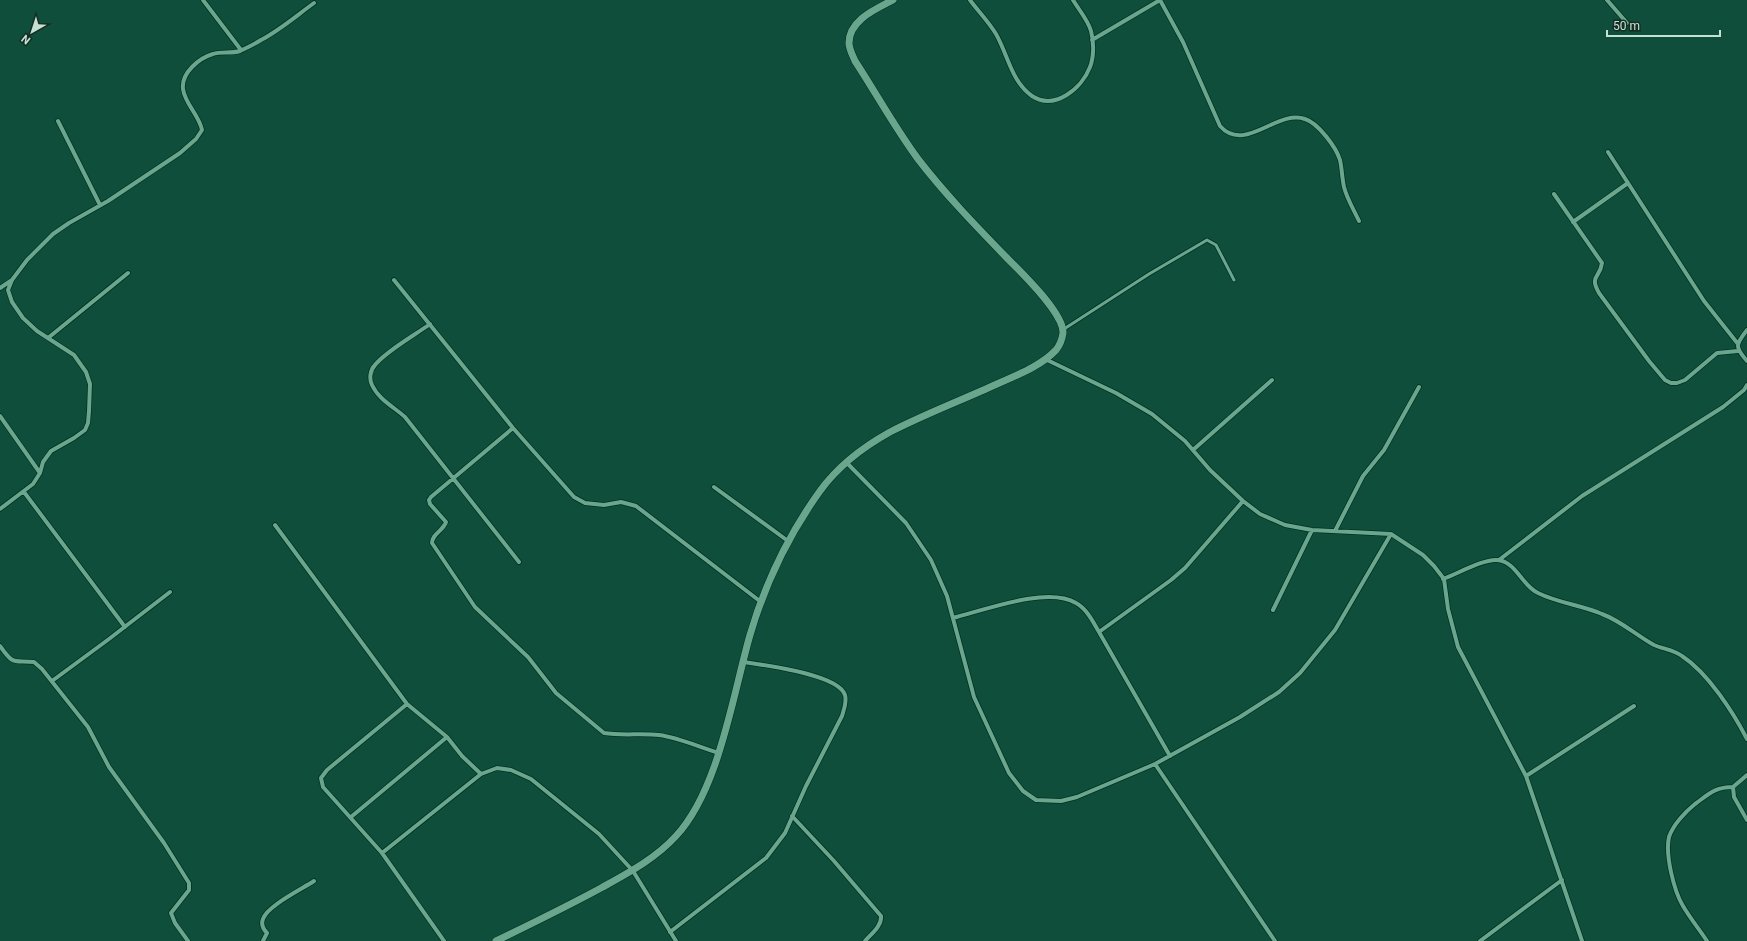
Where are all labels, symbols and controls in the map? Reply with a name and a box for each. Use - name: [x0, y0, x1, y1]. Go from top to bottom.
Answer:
- north arrow: [12, 12, 52, 52]
- scale bar: [1607, 12, 1720, 38]
- text: 50 m: [1613, 19, 1640, 33]
- text: N: [19, 32, 33, 47]

